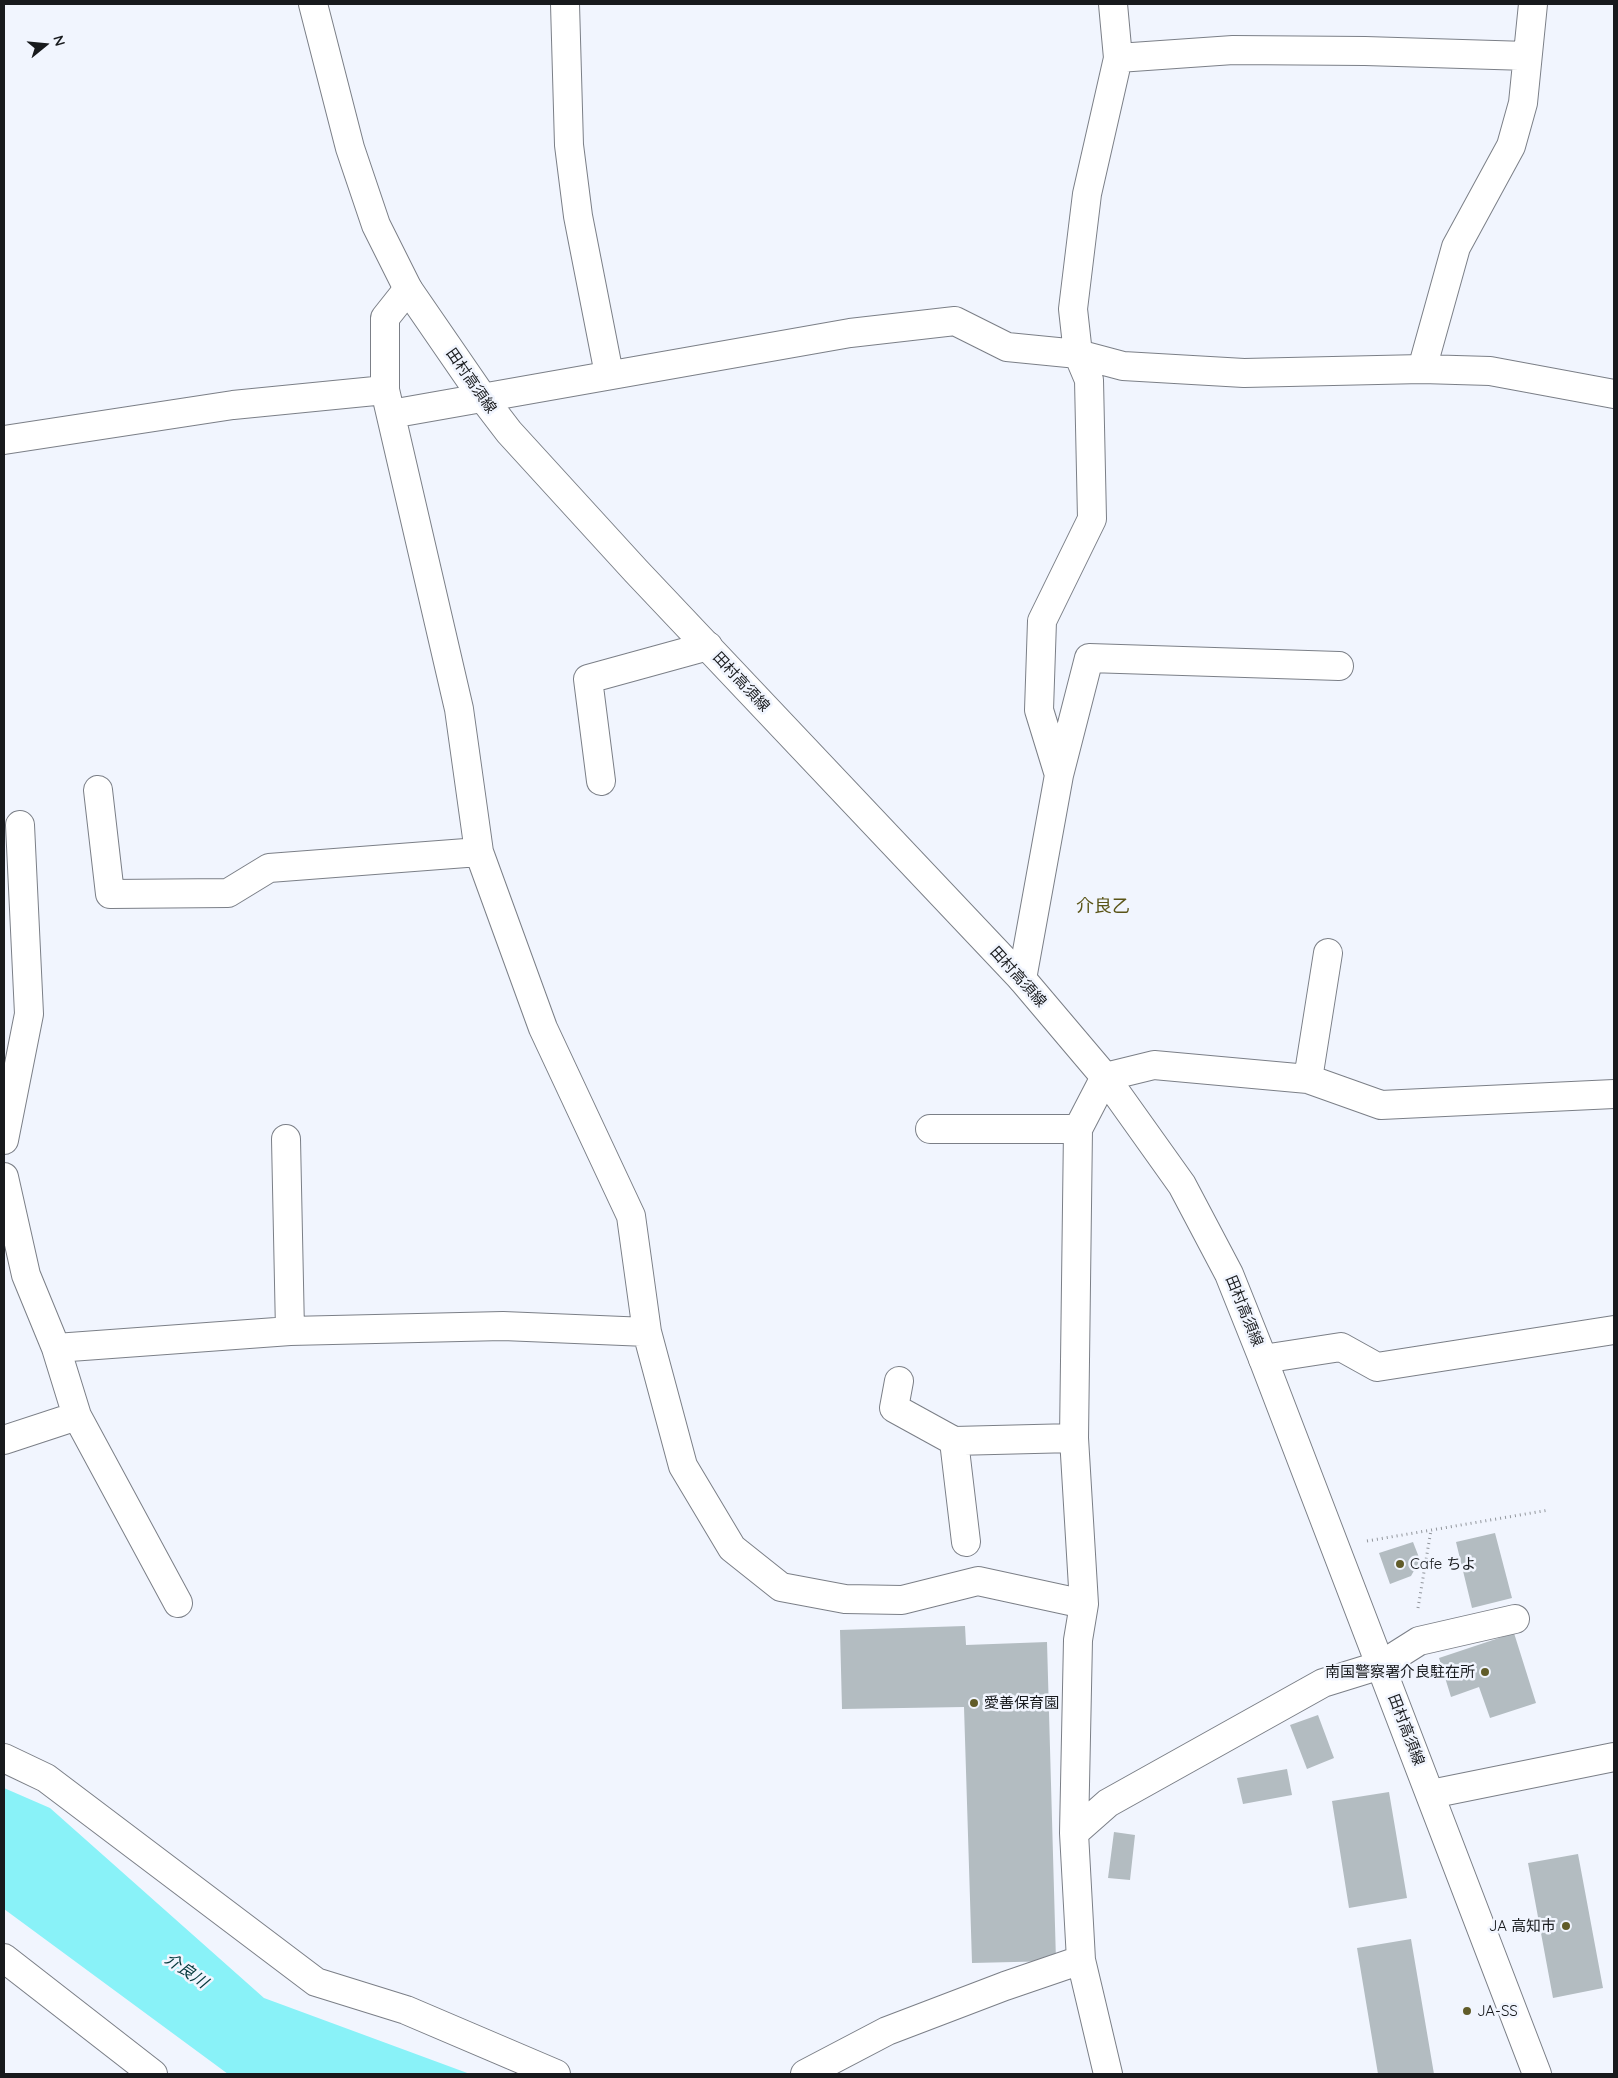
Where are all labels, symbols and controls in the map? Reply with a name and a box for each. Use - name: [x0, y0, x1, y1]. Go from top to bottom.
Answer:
- north arrow: [20, 20, 70, 70]
- text: N: [49, 33, 69, 48]
- street label: 田村高須線: [442, 345, 500, 417]
- street label: 田村高須線: [709, 648, 773, 716]
- district label: 介良乙: [1076, 896, 1130, 918]
- street label: 田村高須線: [986, 943, 1050, 1011]
- street label: 田村高須線: [1222, 1273, 1266, 1349]
- place label: Cafe ちよ: [1410, 1555, 1476, 1573]
- marker: Cafe ちよ: [1394, 1558, 1406, 1570]
- place label: 南国警察署介良駐在所: [1325, 1663, 1475, 1681]
- marker: 南国警察署介良駐在所: [1479, 1666, 1491, 1678]
- street label: 田村高須線: [1384, 1692, 1428, 1768]
- place label: 愛善保育園: [984, 1694, 1059, 1712]
- marker: 愛善保育園: [968, 1697, 980, 1709]
- place label: JA 高知市: [1489, 1917, 1556, 1935]
- marker: JA 高知市: [1560, 1920, 1572, 1932]
- water label: 介良川: [161, 1949, 211, 1993]
- place label: JA-SS: [1477, 2002, 1518, 2020]
- marker: JA-SS: [1461, 2005, 1473, 2017]

